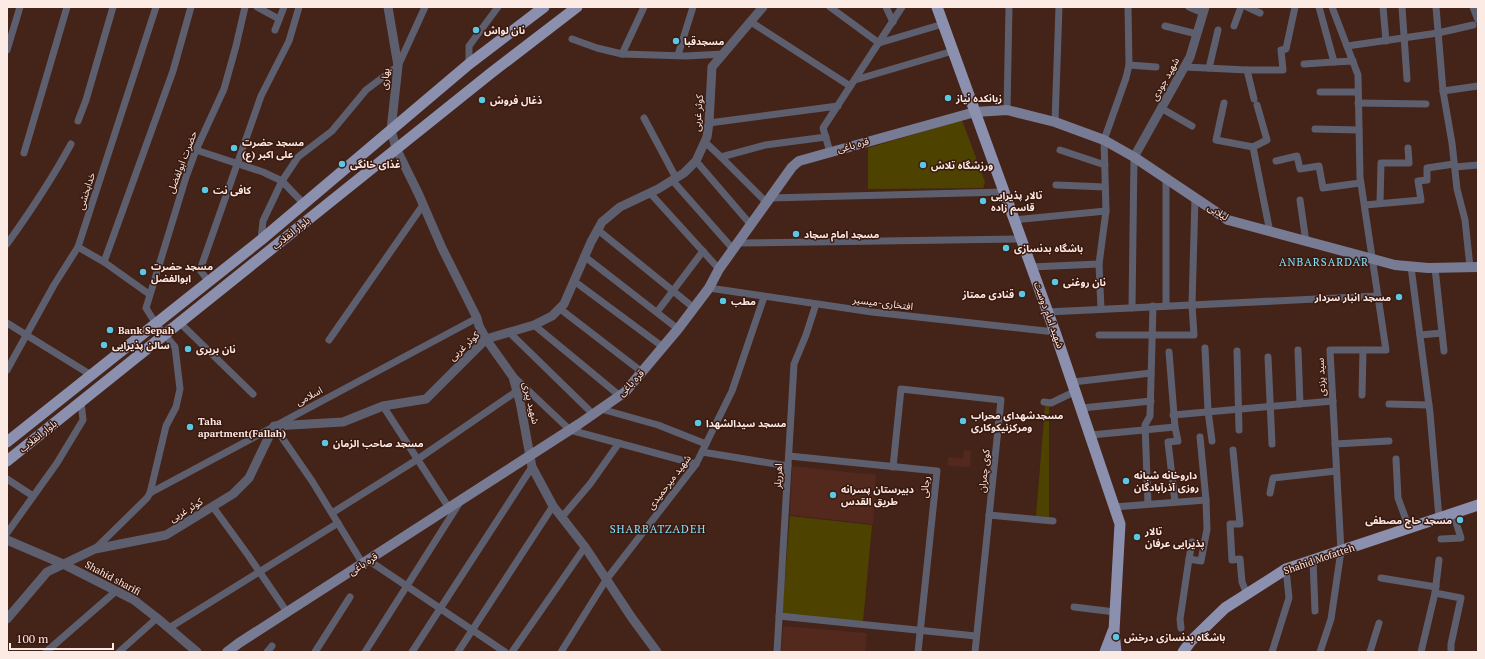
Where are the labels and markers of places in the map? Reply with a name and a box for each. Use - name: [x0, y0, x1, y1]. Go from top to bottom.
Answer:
- place label: نان لواش: [484, 24, 525, 37]
- marker: نان لواش: [471, 25, 481, 35]
- place label: مسجدقبا: [684, 35, 725, 48]
- marker: مسجدقبا: [671, 36, 681, 46]
- place label: زبانکده نیاز: [955, 92, 1002, 105]
- marker: زبانکده نیاز: [943, 93, 953, 103]
- place label: ذغال فروش: [490, 94, 542, 107]
- marker: ذغال فروش: [477, 95, 487, 105]
- place label: مسجد حضرت علی اکبر (ع): [242, 136, 304, 163]
- marker: مسجد حضرت علی اکبر (ع): [229, 143, 239, 153]
- place label: غذای خانگی: [350, 158, 401, 171]
- marker: غذای خانگی: [337, 159, 347, 169]
- place label: ورزشگاه تلاش: [931, 159, 993, 172]
- marker: ورزشگاه تلاش: [918, 160, 928, 170]
- place label: کافی نت: [213, 184, 252, 197]
- marker: کافی نت: [200, 185, 210, 195]
- place label: تالار پذیرایی قاسم زاده: [991, 189, 1043, 215]
- marker: تالار پذیرایی قاسم زاده: [978, 196, 988, 206]
- place label: مسجد امام سجاد: [804, 228, 879, 242]
- marker: مسجد امام سجاد: [791, 229, 801, 239]
- place label: باشگاه بدنسازی: [1014, 242, 1083, 255]
- marker: باشگاه بدنسازی: [1001, 243, 1011, 253]
- place label: مسجد حضرت ابوالفضل: [151, 260, 213, 285]
- marker: مسجد حضرت ابوالفضل: [138, 267, 148, 277]
- place label: نان روغنی: [1063, 276, 1106, 289]
- marker: نان روغنی: [1050, 277, 1060, 287]
- place label: قنادی ممتاز: [961, 288, 1014, 301]
- marker: قنادی ممتاز: [1017, 289, 1027, 299]
- place label: مسجد انبار سردار: [1314, 291, 1391, 304]
- marker: مسجد انبار سردار: [1394, 292, 1404, 302]
- place label: مطب: [731, 295, 756, 308]
- marker: مطب: [718, 296, 728, 306]
- place label: Bank Sepah: [118, 324, 175, 337]
- marker: Bank Sepah: [105, 325, 115, 335]
- place label: سالن پذیرایی: [112, 339, 170, 352]
- marker: سالن پذیرایی: [99, 340, 109, 350]
- place label: نان بربری: [196, 343, 236, 356]
- marker: نان بربری: [183, 344, 193, 354]
- place label: مسجدشهدای محراب ومرکزنیکوکاری: [971, 409, 1064, 434]
- place label: Taha apartment(Fallah): [198, 415, 286, 440]
- marker: مسجدشهدای محراب ومرکزنیکوکاری: [958, 416, 968, 426]
- place label: مسجد سیدالشهدا: [706, 417, 786, 430]
- marker: مسجد سیدالشهدا: [693, 418, 703, 428]
- marker: Taha apartment(Fallah): [185, 422, 195, 432]
- place label: مسجد صاحب الزمان: [333, 437, 424, 450]
- marker: مسجد صاحب الزمان: [320, 438, 330, 448]
- place label: داروخانه شبانه روزی آذرآبادگان: [1134, 469, 1199, 494]
- marker: داروخانه شبانه روزی آذرآبادگان: [1121, 476, 1131, 486]
- place label: دبیرستان پسرانه طریق القدس: [841, 483, 914, 508]
- marker: دبیرستان پسرانه طریق القدس: [828, 490, 838, 500]
- place label: مسجد حاج مصطفی: [1365, 514, 1452, 529]
- marker: مسجد حاج مصطفی: [1455, 515, 1465, 525]
- place label: تالار پذیرایی عرفان: [1144, 525, 1205, 550]
- marker: تالار پذیرایی عرفان: [1132, 532, 1142, 542]
- place label: باشگاه بدنسازی درخش: [1124, 631, 1225, 644]
- marker: باشگاه بدنسازی درخش: [1111, 632, 1121, 642]

